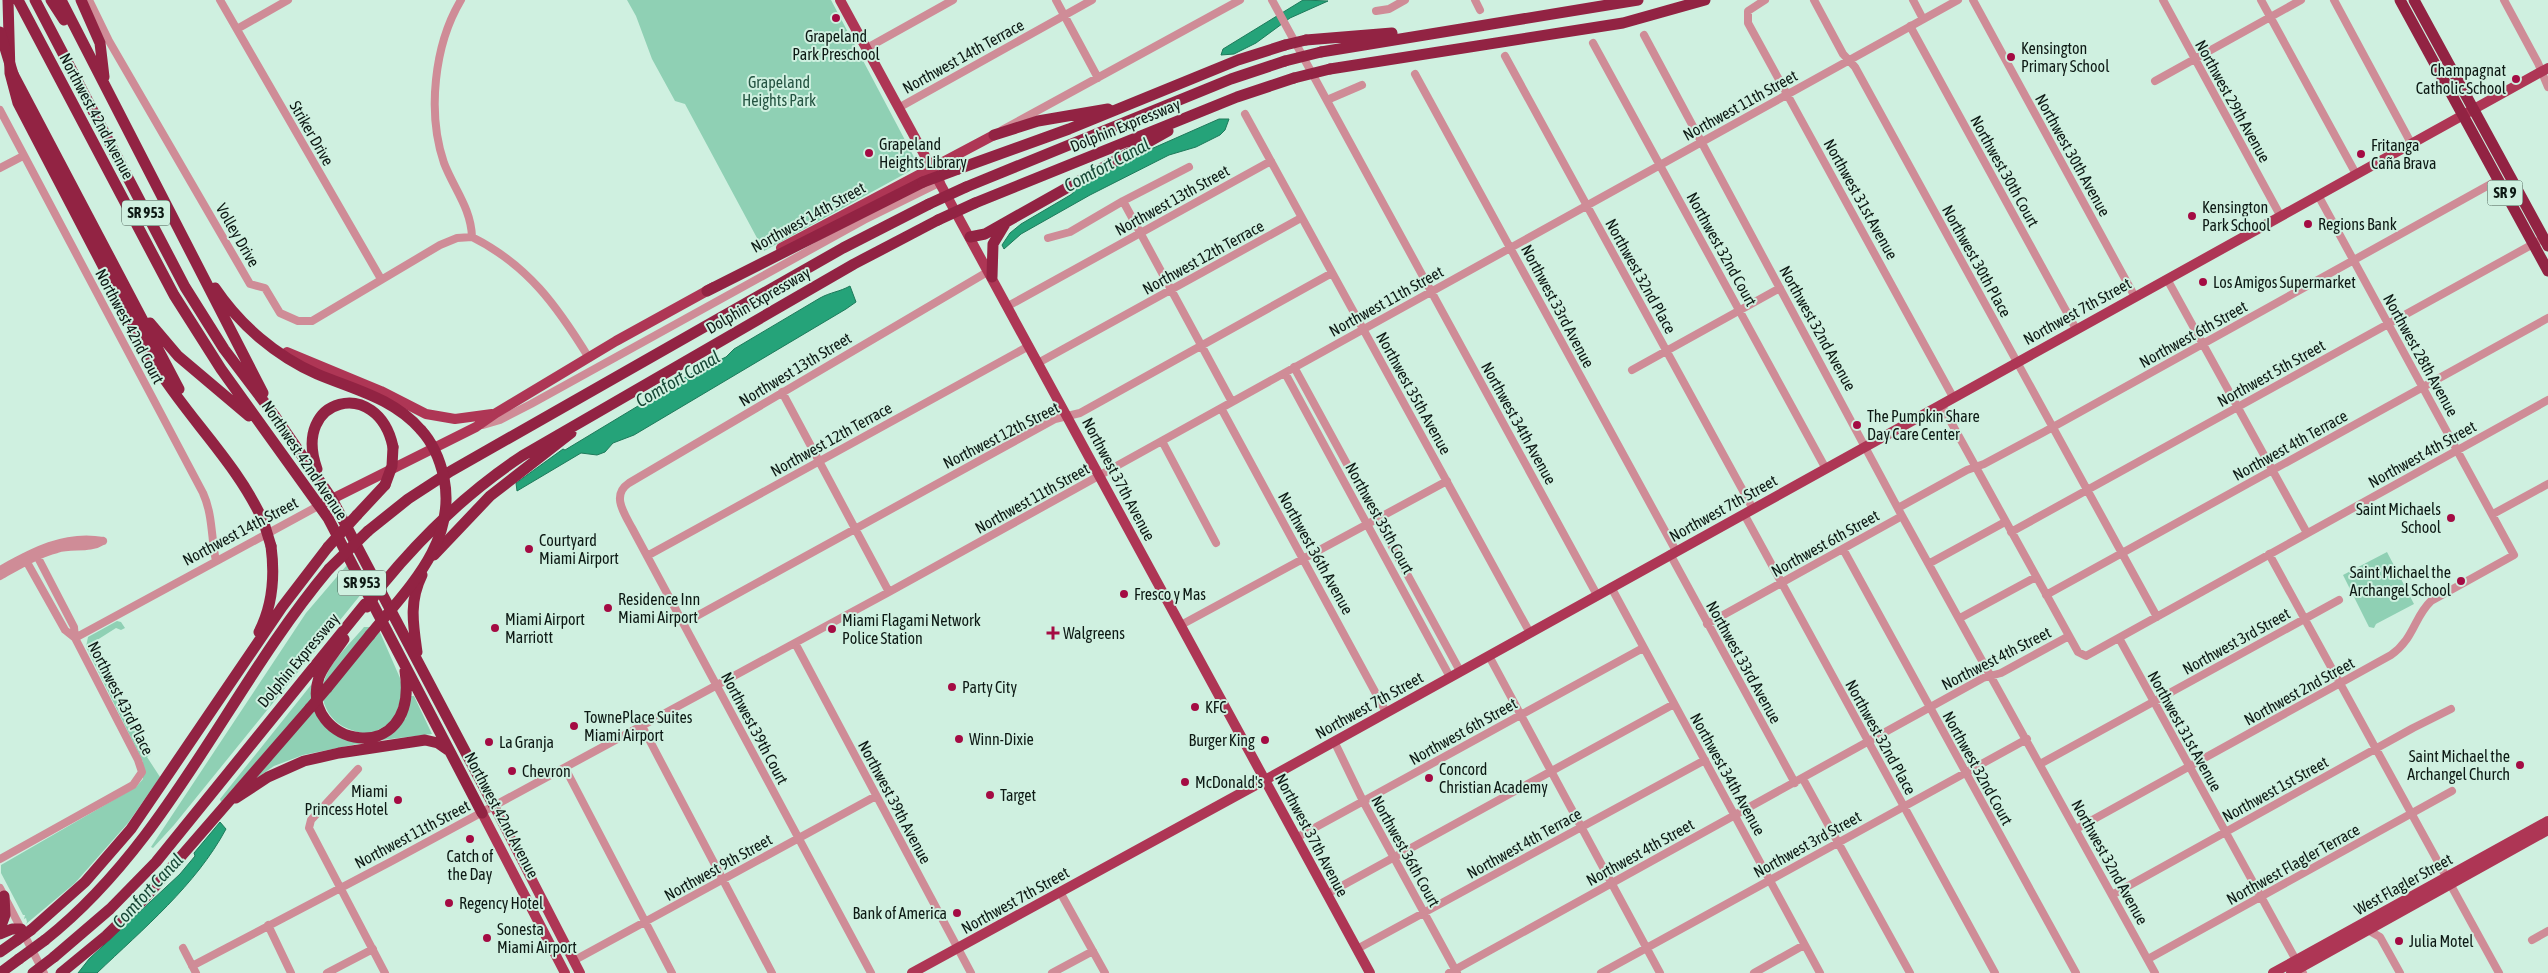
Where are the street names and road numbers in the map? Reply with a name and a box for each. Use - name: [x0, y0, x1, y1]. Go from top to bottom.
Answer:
- street label: Northwest 14th Terrace: [899, 15, 1027, 97]
- street label: Northwest 29th Avenue: [2192, 37, 2274, 165]
- street label: Northwest 42nd Avenue: [56, 50, 138, 182]
- street label: Northwest 11th Street: [1680, 66, 1801, 144]
- street label: Northwest 30th Avenue: [2032, 91, 2114, 219]
- street label: Dolphin Expressway: [1067, 95, 1183, 156]
- street label: Striker Drive: [286, 97, 338, 169]
- street label: Northwest 30th Court: [1967, 112, 2043, 230]
- street label: Northwest 31st Avenue: [1820, 136, 1902, 262]
- street label: Northwest 13th Street: [1112, 161, 1233, 239]
- street label: Northwest 14th Street: [748, 178, 869, 256]
- road number: SR 9: [2488, 180, 2522, 206]
- street label: Northwest 32nd Court: [1683, 189, 1761, 309]
- road number: SR 953: [122, 200, 170, 226]
- street label: Volley Drive: [212, 200, 263, 270]
- street label: Northwest 30th Place: [1939, 202, 2015, 320]
- street label: Northwest 12th Terrace: [1139, 216, 1267, 298]
- street label: Northwest 32nd Place: [1602, 216, 1680, 336]
- street label: Northwest 33rd Avenue: [1518, 241, 1598, 371]
- street label: Northwest 11th Street: [1326, 262, 1447, 340]
- street label: Northwest 32nd Avenue: [1776, 262, 1860, 394]
- street label: Dolphin Expressway: [703, 263, 814, 338]
- street label: Northwest 42nd Court: [92, 266, 168, 387]
- street label: Northwest 7th Street: [2020, 274, 2134, 348]
- street label: Northwest 28th Avenue: [2380, 291, 2462, 419]
- street label: Northwest 6th Street: [2136, 297, 2250, 371]
- street label: Northwest 13th Street: [736, 328, 855, 410]
- street label: Northwest 35th Avenue: [1373, 329, 1455, 457]
- street label: Northwest 5th Street: [2214, 336, 2328, 410]
- street label: Northwest 34th Avenue: [1478, 359, 1560, 487]
- street label: Northwest 42nd Avenue: [258, 397, 352, 523]
- street label: Northwest 12th Terrace: [767, 398, 895, 480]
- street label: Northwest 12th Street: [940, 398, 1062, 472]
- street label: Northwest 4th Terrace: [2230, 406, 2350, 484]
- street label: Northwest 37th Avenue: [1079, 414, 1159, 544]
- street label: Northwest 4th Street: [2365, 417, 2479, 491]
- street label: Northwest 11th Street: [972, 459, 1093, 537]
- street label: Northwest 35th Court: [1342, 459, 1418, 577]
- street label: Northwest 7th Street: [1666, 471, 1780, 545]
- street label: Northwest 36th Avenue: [1275, 489, 1357, 617]
- street label: Northwest 14th Street: [179, 493, 301, 569]
- street label: Northwest 6th Street: [1768, 506, 1882, 580]
- road number: SR 953: [338, 570, 386, 596]
- street label: Northwest 33rd Avenue: [1703, 598, 1785, 726]
- street label: Northwest 3rd Street: [2179, 604, 2293, 678]
- street label: Dolphin Expressway: [253, 609, 344, 711]
- street label: Northwest 4th Street: [1938, 623, 2054, 693]
- street label: Northwest 43rd Place: [85, 638, 157, 758]
- street label: Northwest 2nd Street: [2241, 653, 2358, 729]
- street label: Northwest 7th Street: [1312, 668, 1426, 742]
- street label: Northwest 31st Avenue: [2144, 668, 2226, 794]
- street label: Northwest 39th Court: [718, 669, 792, 787]
- street label: Northwest 32nd Place: [1842, 677, 1920, 797]
- street label: Northwest 6th Street: [1406, 694, 1520, 768]
- street label: Northwest 32nd Court: [1939, 708, 2017, 828]
- street label: Northwest 34th Avenue: [1687, 710, 1769, 838]
- street label: Northwest 39th Avenue: [855, 737, 935, 867]
- street label: Northwest 42nd Avenue: [461, 749, 543, 881]
- street label: Northwest 1st Street: [2219, 752, 2331, 825]
- street label: Northwest 37th Avenue: [1272, 770, 1352, 900]
- street label: Northwest 36th Court: [1368, 792, 1444, 910]
- street label: Northwest 11th Street: [351, 796, 473, 872]
- street label: Northwest 32nd Avenue: [2068, 796, 2152, 928]
- street label: Northwest 4th Terrace: [1464, 804, 1584, 882]
- street label: Northwest 3rd Street: [1750, 807, 1864, 881]
- street label: Northwest 4th Street: [1583, 815, 1697, 889]
- street label: Northwest Flagler Terrace: [2223, 820, 2363, 909]
- street label: Northwest 9th Street: [661, 830, 775, 904]
- street label: West Flagler Street: [2351, 849, 2456, 919]
- street label: Northwest 7th Street: [958, 863, 1072, 937]

